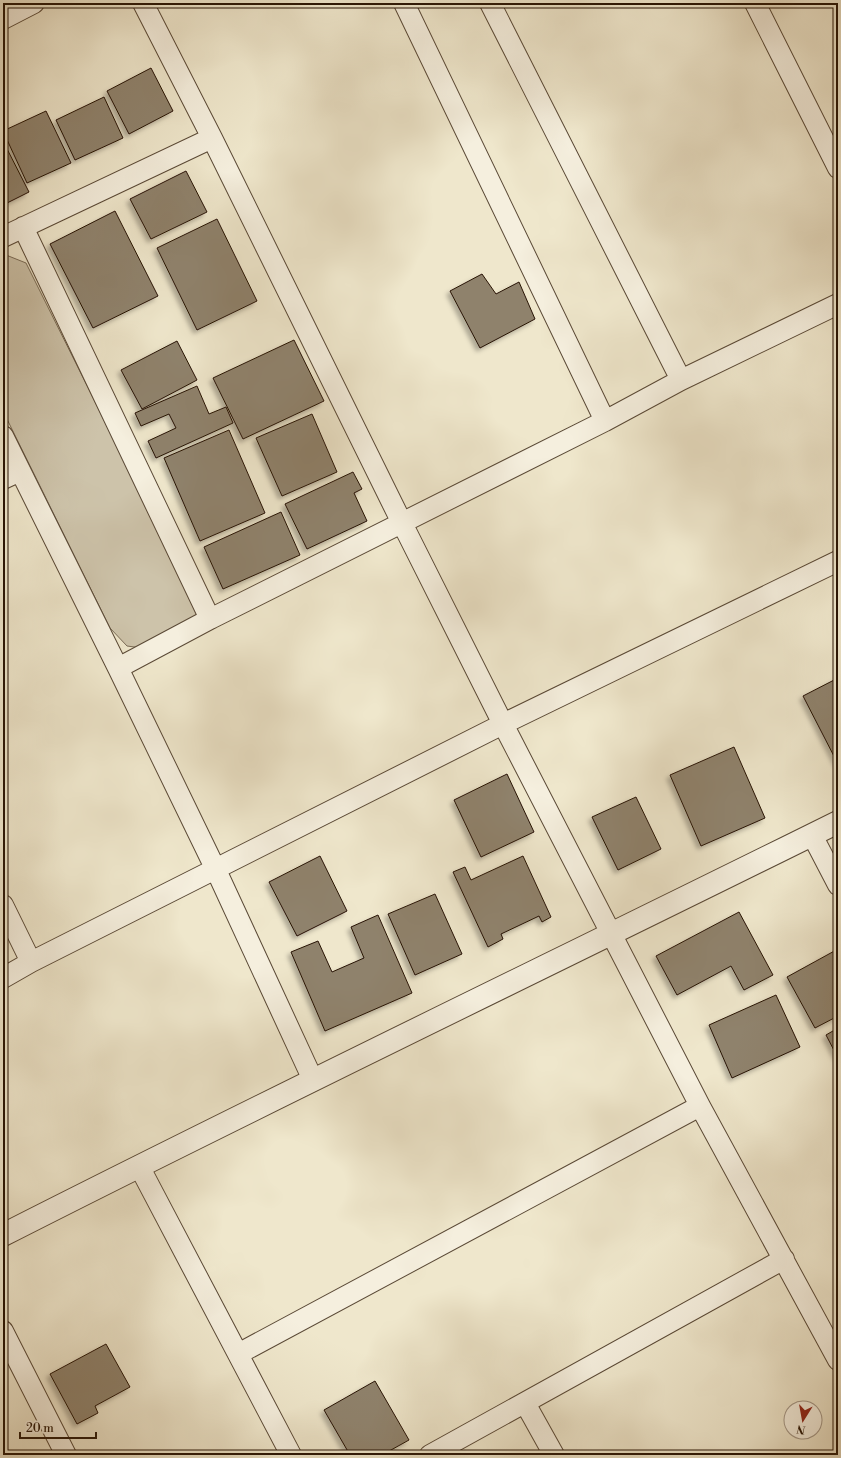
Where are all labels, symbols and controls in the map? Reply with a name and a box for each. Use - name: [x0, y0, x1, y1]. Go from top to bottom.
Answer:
- north arrow: [783, 1400, 823, 1440]
- scale bar: [20, 1414, 96, 1440]
- text: 20 m: [26, 1421, 54, 1436]
- text: N: [795, 1421, 807, 1437]

